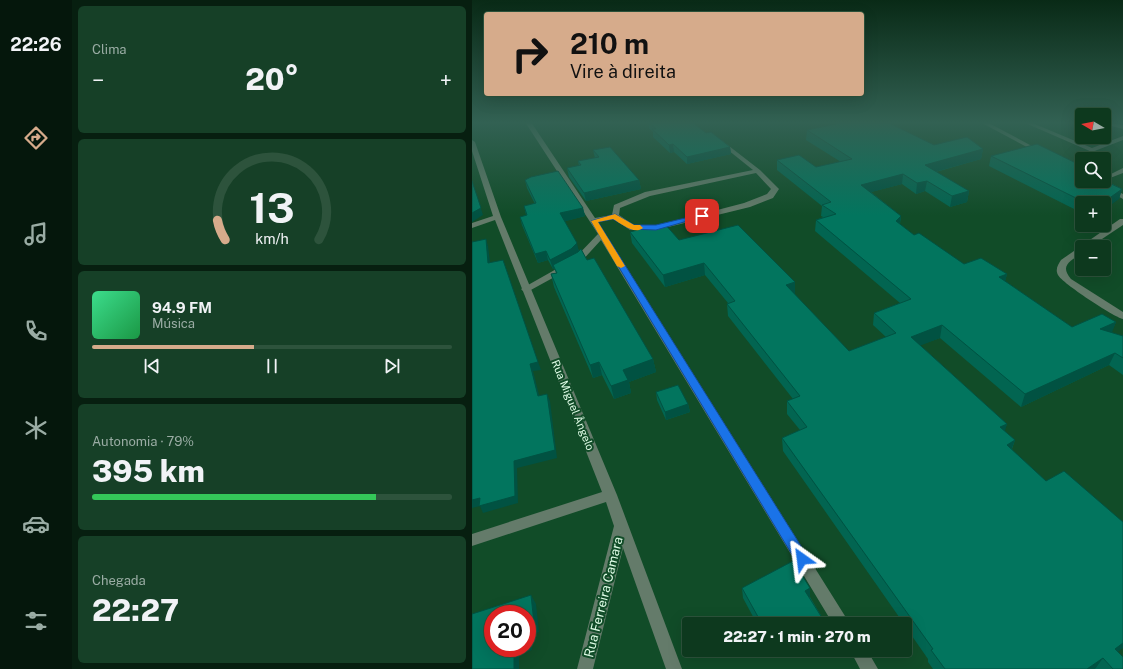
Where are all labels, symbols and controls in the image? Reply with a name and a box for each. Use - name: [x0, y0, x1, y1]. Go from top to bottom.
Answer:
- text: 210 m: [570, 27, 649, 60]
- icon: right: [504, 28, 556, 80]
- text: 22:26: [10, 34, 62, 55]
- text: Clima: [92, 42, 127, 57]
- text: 20°: [245, 61, 299, 97]
- text: Vire à direita: [570, 61, 676, 82]
- text: −: [92, 67, 104, 93]
- text: +: [440, 67, 452, 93]
- north arrow: [1075, 108, 1111, 144]
- map controls: [1075, 108, 1111, 276]
- icon: directions: [22, 124, 50, 152]
- button: search: [1075, 152, 1111, 188]
- text: 13: [249, 183, 295, 232]
- button: +: [1075, 196, 1111, 232]
- pin: [685, 199, 719, 233]
- icon: arrive: [691, 205, 713, 227]
- icon: music: [22, 220, 50, 248]
- text: km/h: [255, 229, 289, 246]
- button: −: [1075, 240, 1111, 276]
- text: 94.9 FM: [152, 299, 212, 316]
- text: Música: [152, 316, 195, 331]
- icon: phone: [22, 317, 50, 345]
- icon: previous: [141, 355, 163, 377]
- icon: pause: [261, 355, 283, 377]
- icon: next: [381, 355, 403, 377]
- street label: Rua Miguel Ângelo: [549, 358, 597, 452]
- icon: climate: [22, 414, 50, 442]
- text: Autonomia · 79%: [92, 434, 194, 449]
- text: 395 km: [92, 453, 205, 489]
- icon: car: [22, 510, 50, 538]
- street label: Rua Ferreira Camara: [581, 535, 626, 659]
- position arrow: [781, 538, 823, 580]
- text: Chegada: [92, 573, 146, 588]
- text: 22:27: [92, 592, 179, 628]
- speed limit sign: 20: [484, 605, 536, 657]
- icon: filters: [22, 607, 50, 635]
- text: 22:27 · 1 min · 270 m: [723, 628, 871, 645]

